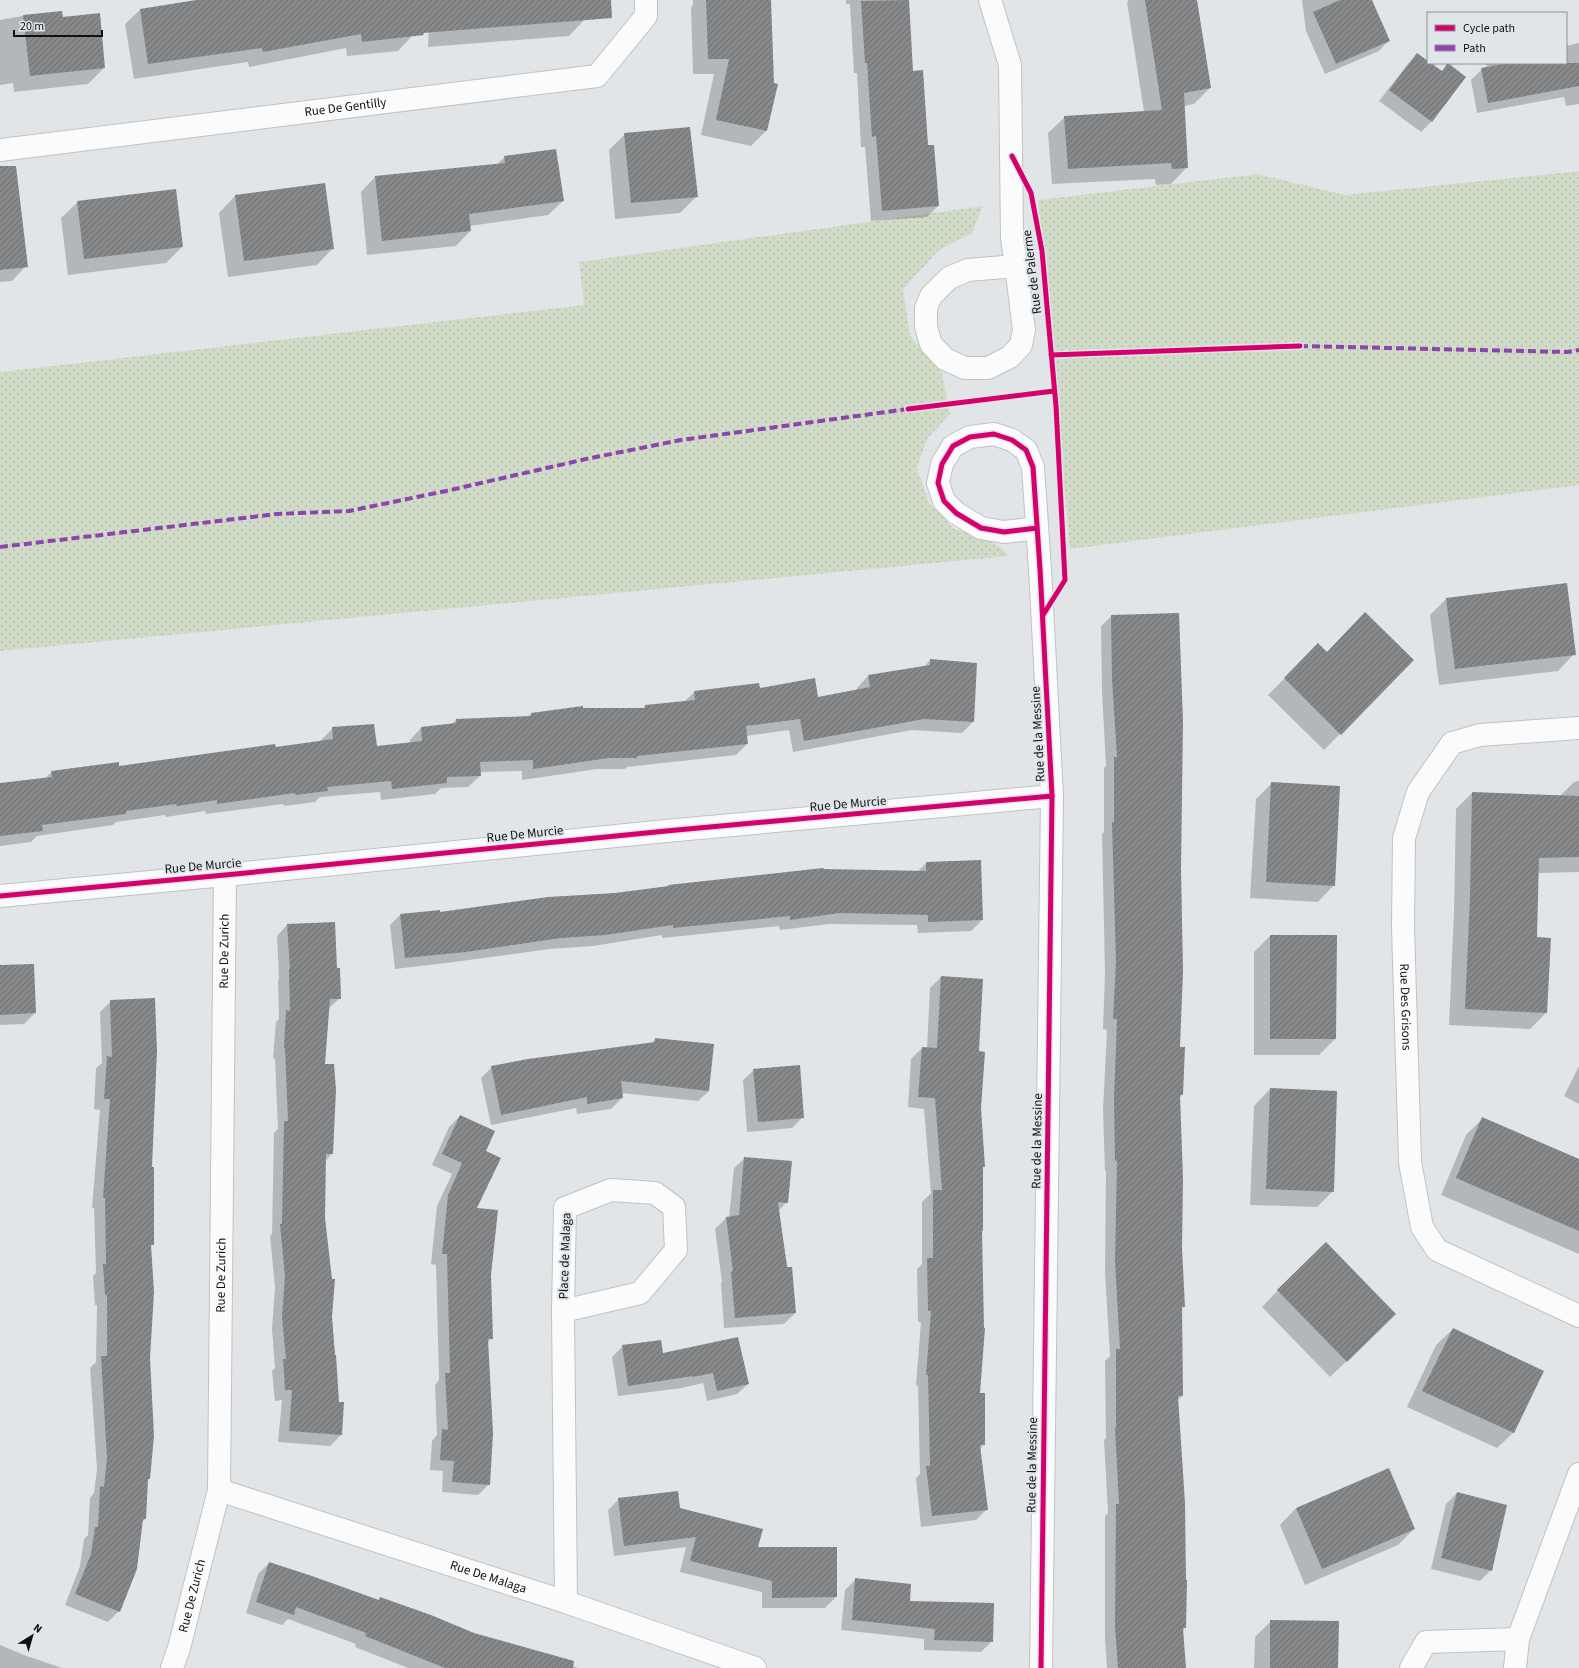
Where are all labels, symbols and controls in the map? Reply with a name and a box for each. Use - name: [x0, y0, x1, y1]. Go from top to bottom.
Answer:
- scale bar: [14, 12, 102, 38]
- legend: [1427, 12, 1567, 64]
- text: 20 m: [20, 18, 44, 35]
- text: Cycle path: [1463, 20, 1515, 37]
- text: Path: [1463, 40, 1486, 57]
- street label: Rue De Gentilly: [303, 93, 387, 121]
- street label: Rue de Palerme: [1018, 229, 1046, 315]
- street label: Rue de la Messine: [1027, 686, 1049, 782]
- street label: Rue De Murcie: [809, 792, 887, 816]
- street label: Rue De Murcie: [486, 821, 564, 847]
- street label: Rue De Murcie: [164, 854, 242, 878]
- street label: Rue De Zurich: [215, 914, 234, 989]
- street label: Rue Des Grisons: [1395, 963, 1416, 1051]
- street label: Rue de la Messine: [1027, 1093, 1047, 1189]
- street label: Place de Malaga: [554, 1212, 576, 1300]
- street label: Rue De Zurich: [212, 1238, 230, 1313]
- street label: Rue de la Messine: [1022, 1417, 1042, 1513]
- street label: Rue De Malaga: [448, 1556, 529, 1598]
- street label: Rue De Zurich: [174, 1557, 210, 1634]
- north arrow: [12, 1616, 52, 1656]
- text: N: [30, 1620, 45, 1637]

